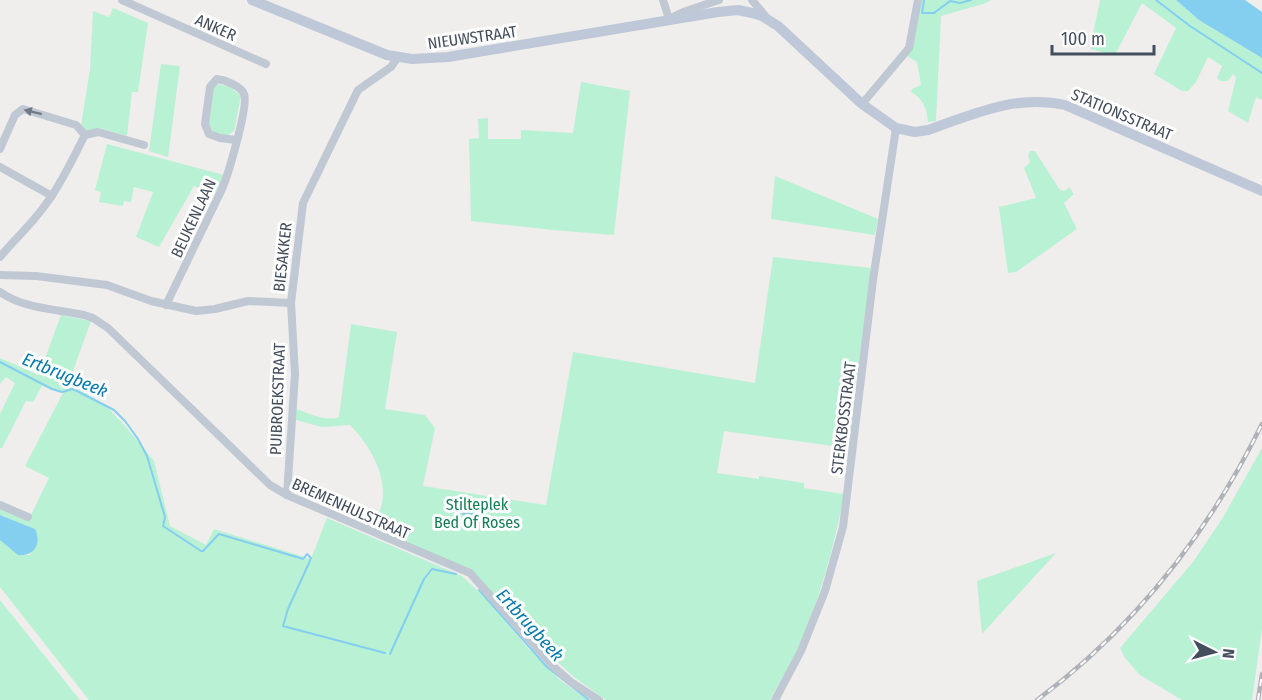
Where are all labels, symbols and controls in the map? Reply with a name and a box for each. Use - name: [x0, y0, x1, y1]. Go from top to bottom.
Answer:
- street label: ANKER: [192, 10, 239, 45]
- scale bar: [1052, 18, 1154, 56]
- street label: NIEUWSTRAAT: [426, 22, 518, 53]
- text: 100 m: [1061, 28, 1105, 50]
- street label: STATIONSSTRAAT: [1068, 85, 1176, 145]
- one-way arrow: [24, 106, 43, 116]
- street label: BEUKENLAAN: [167, 176, 220, 261]
- street label: BIESAKKER: [269, 221, 296, 293]
- street label: PUIBROEKSTRAAT: [266, 342, 289, 455]
- water label: Ertbrugbeek: [19, 348, 111, 402]
- street label: STERKBOSSTRAAT: [827, 360, 860, 475]
- street label: BREMENHULSTRAAT: [289, 474, 413, 543]
- park label: Stilteplek Bed Of Roses: [434, 495, 520, 532]
- water label: Ertbrugbeek: [492, 584, 568, 666]
- north arrow: [1184, 622, 1244, 682]
- text: N: [1218, 648, 1238, 659]

